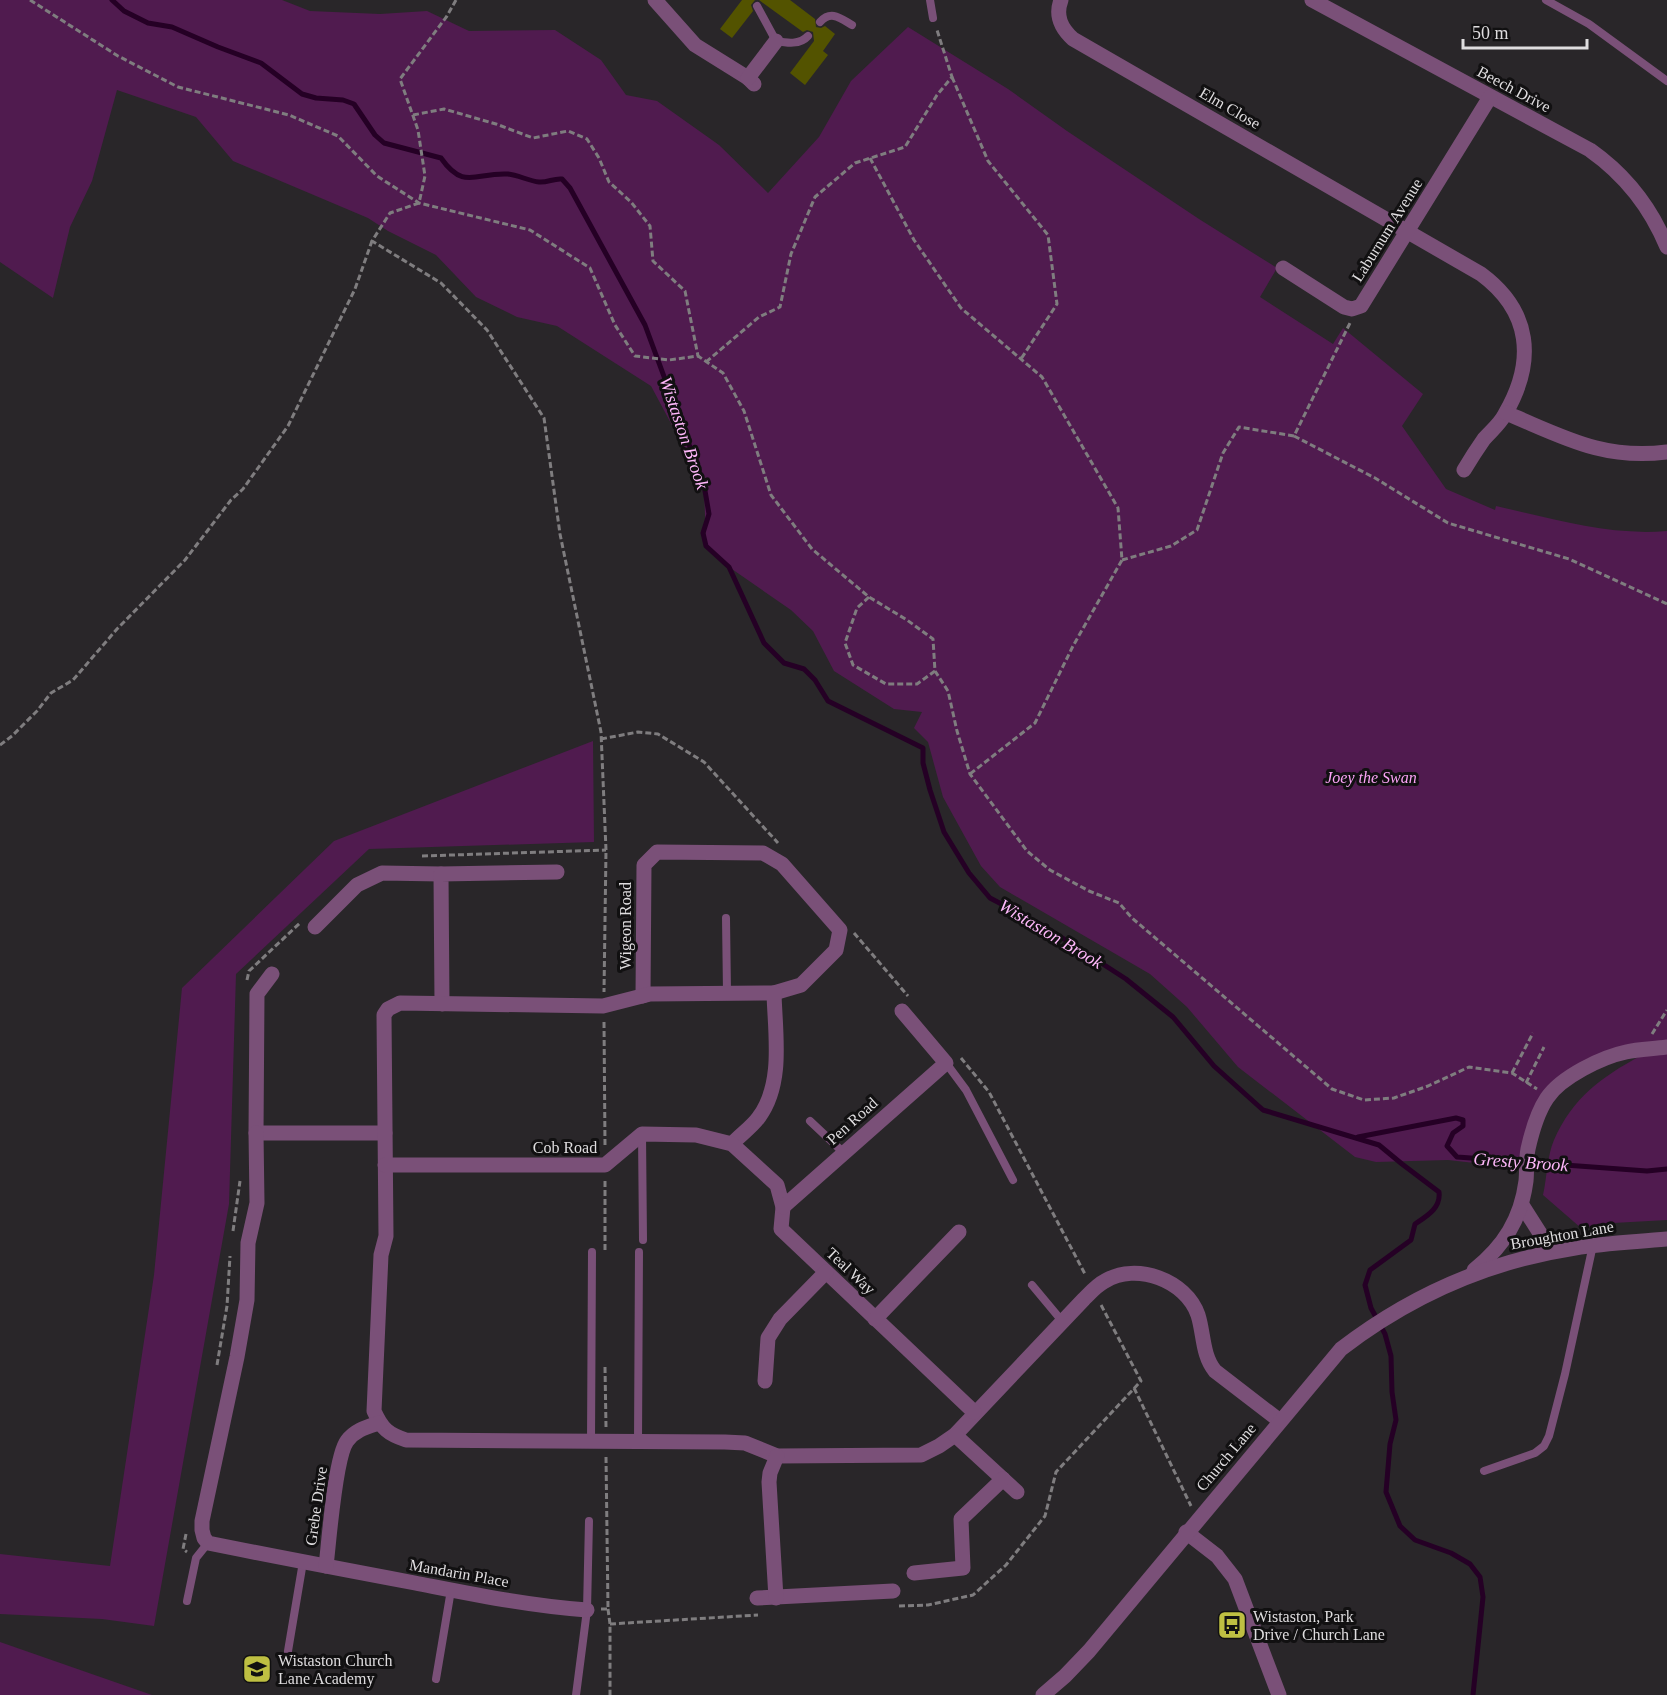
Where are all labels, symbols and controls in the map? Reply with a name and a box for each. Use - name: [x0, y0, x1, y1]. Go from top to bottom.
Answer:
- scale bar: [1463, 12, 1588, 50]
- text: 50 m: [1472, 23, 1509, 43]
- street label: Beech Drive: [1475, 63, 1553, 115]
- street label: Elm Close: [1197, 84, 1263, 132]
- street label: Laburnum Avenue: [1348, 175, 1426, 285]
- water label: Wistaston Brook: [655, 374, 713, 493]
- park label: Joey the Swan: [1325, 769, 1417, 787]
- street label: Wigeon Road: [617, 882, 635, 970]
- water label: Wistaston Brook: [995, 895, 1108, 973]
- street label: Pen Road: [823, 1094, 881, 1148]
- street label: Cob Road: [533, 1139, 597, 1156]
- water label: Gresty Brook: [1473, 1149, 1570, 1175]
- street label: Broughton Lane: [1509, 1218, 1615, 1253]
- street label: Teal Way: [823, 1244, 879, 1298]
- street label: Church Lane: [1193, 1420, 1259, 1494]
- street label: Grebe Drive: [302, 1465, 330, 1547]
- street label: Mandarin Place: [408, 1556, 510, 1590]
- place label: Wistaston, Park Drive / Church Lane: [1253, 1608, 1385, 1643]
- bus stop icon: Wistaston, Park Drive / Church Lane: [1216, 1609, 1248, 1641]
- place label: Wistaston Church Lane Academy: [278, 1652, 392, 1688]
- school or university icon: Wistaston Church Lane Academy: [241, 1653, 273, 1685]

